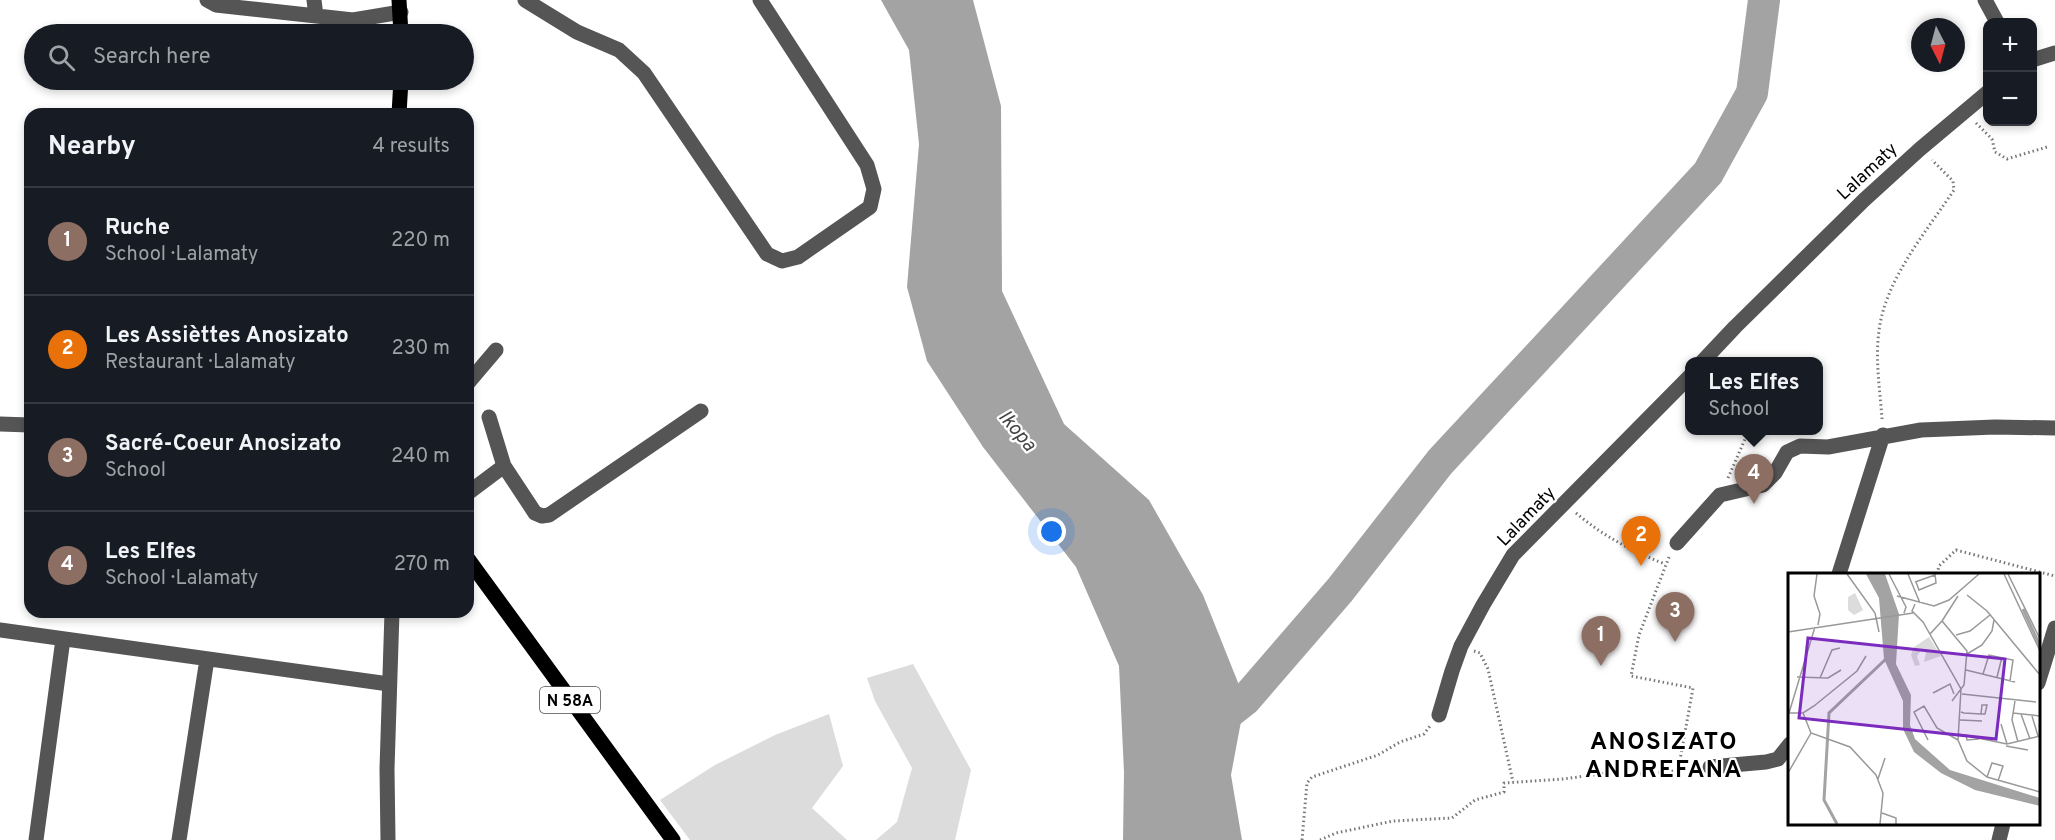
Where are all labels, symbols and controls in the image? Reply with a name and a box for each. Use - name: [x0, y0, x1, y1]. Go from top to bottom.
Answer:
- north arrow: [1911, 18, 1965, 72]
- map controls: [1983, 18, 2037, 126]
- button: +: [1983, 18, 2037, 72]
- search box: [24, 24, 474, 90]
- icon: search: [45, 41, 78, 74]
- text: Search here: [93, 44, 211, 71]
- button: −: [1983, 72, 2037, 126]
- text: Nearby: [48, 131, 136, 164]
- text: 4 results: [373, 134, 450, 160]
- street label: Lalamaty: [1833, 138, 1903, 206]
- text: Ruche: [105, 215, 170, 242]
- text: 1: [64, 228, 72, 254]
- text: 220 m: [391, 228, 450, 254]
- text: School · Lalamaty: [105, 242, 258, 268]
- text: Les Assièttes Anosizato: [105, 323, 349, 350]
- text: 2: [61, 336, 74, 362]
- text: 230 m: [391, 336, 450, 362]
- text: Restaurant · Lalamaty: [105, 350, 296, 376]
- popup: [1685, 357, 1823, 435]
- text: Les Elfes: [1708, 370, 1800, 397]
- text: School: [1708, 397, 1769, 423]
- water label: Ikopa: [992, 405, 1042, 458]
- text: Sacré-Coeur Anosizato: [105, 431, 341, 458]
- text: 3: [62, 444, 74, 470]
- text: 240 m: [391, 444, 450, 470]
- pin: 4: [1734, 454, 1774, 504]
- text: School: [105, 458, 166, 484]
- street label: Lalamaty: [1493, 482, 1561, 552]
- pin: 2: [1622, 516, 1660, 566]
- your location: [1037, 517, 1066, 546]
- text: Les Elfes: [105, 539, 196, 566]
- text: 4: [61, 552, 74, 578]
- text: 270 m: [394, 552, 450, 578]
- text: School · Lalamaty: [105, 566, 258, 592]
- inset map: [1788, 573, 2040, 825]
- pin: 3: [1656, 592, 1694, 642]
- pin: 1: [1582, 616, 1620, 666]
- road number: N 58A: [540, 687, 600, 713]
- district label: ANOSIZATO ANDREFANA: [1585, 728, 1743, 786]

